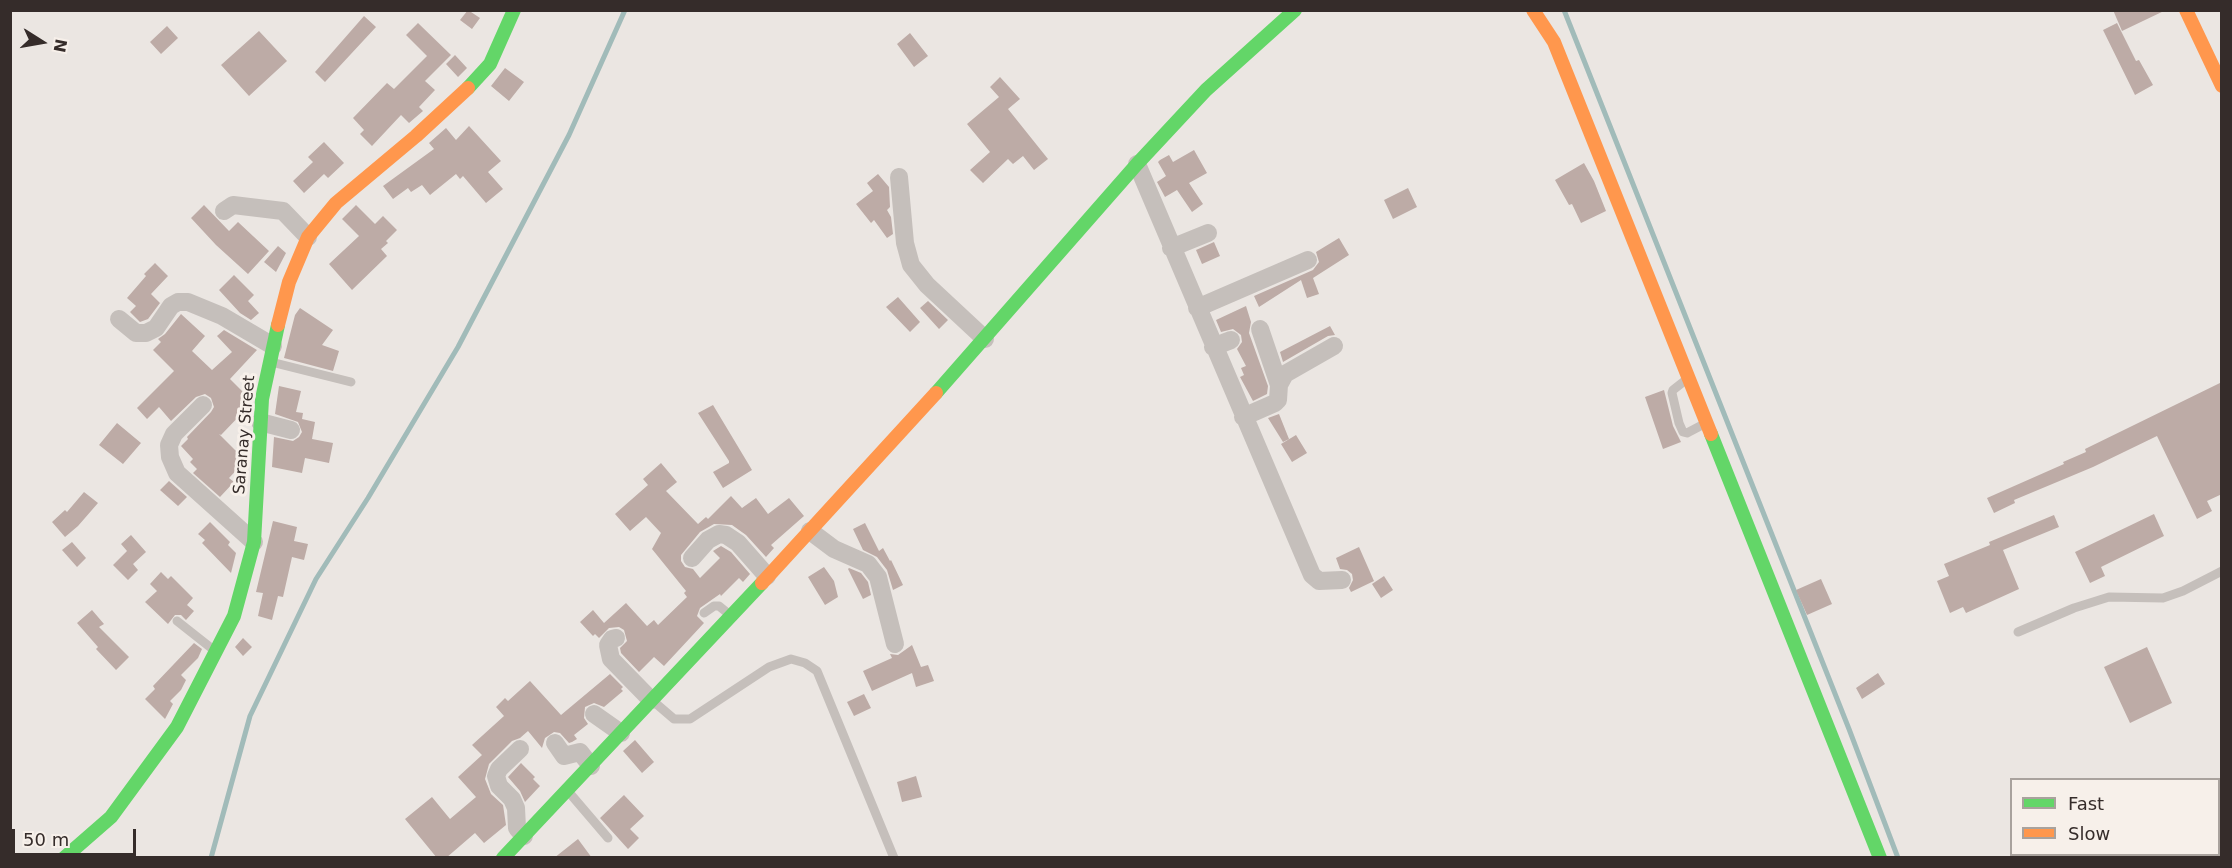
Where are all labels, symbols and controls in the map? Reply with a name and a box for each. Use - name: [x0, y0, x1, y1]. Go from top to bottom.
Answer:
- north arrow: [12, 12, 72, 72]
- text: N: [50, 37, 71, 54]
- street label: Saranay Street: [230, 375, 260, 495]
- legend: [2010, 778, 2220, 856]
- text: Fast: [2068, 793, 2104, 814]
- scale bar: [15, 817, 140, 855]
- text: Slow: [2068, 823, 2110, 844]
- text: 50 m: [23, 829, 69, 850]

